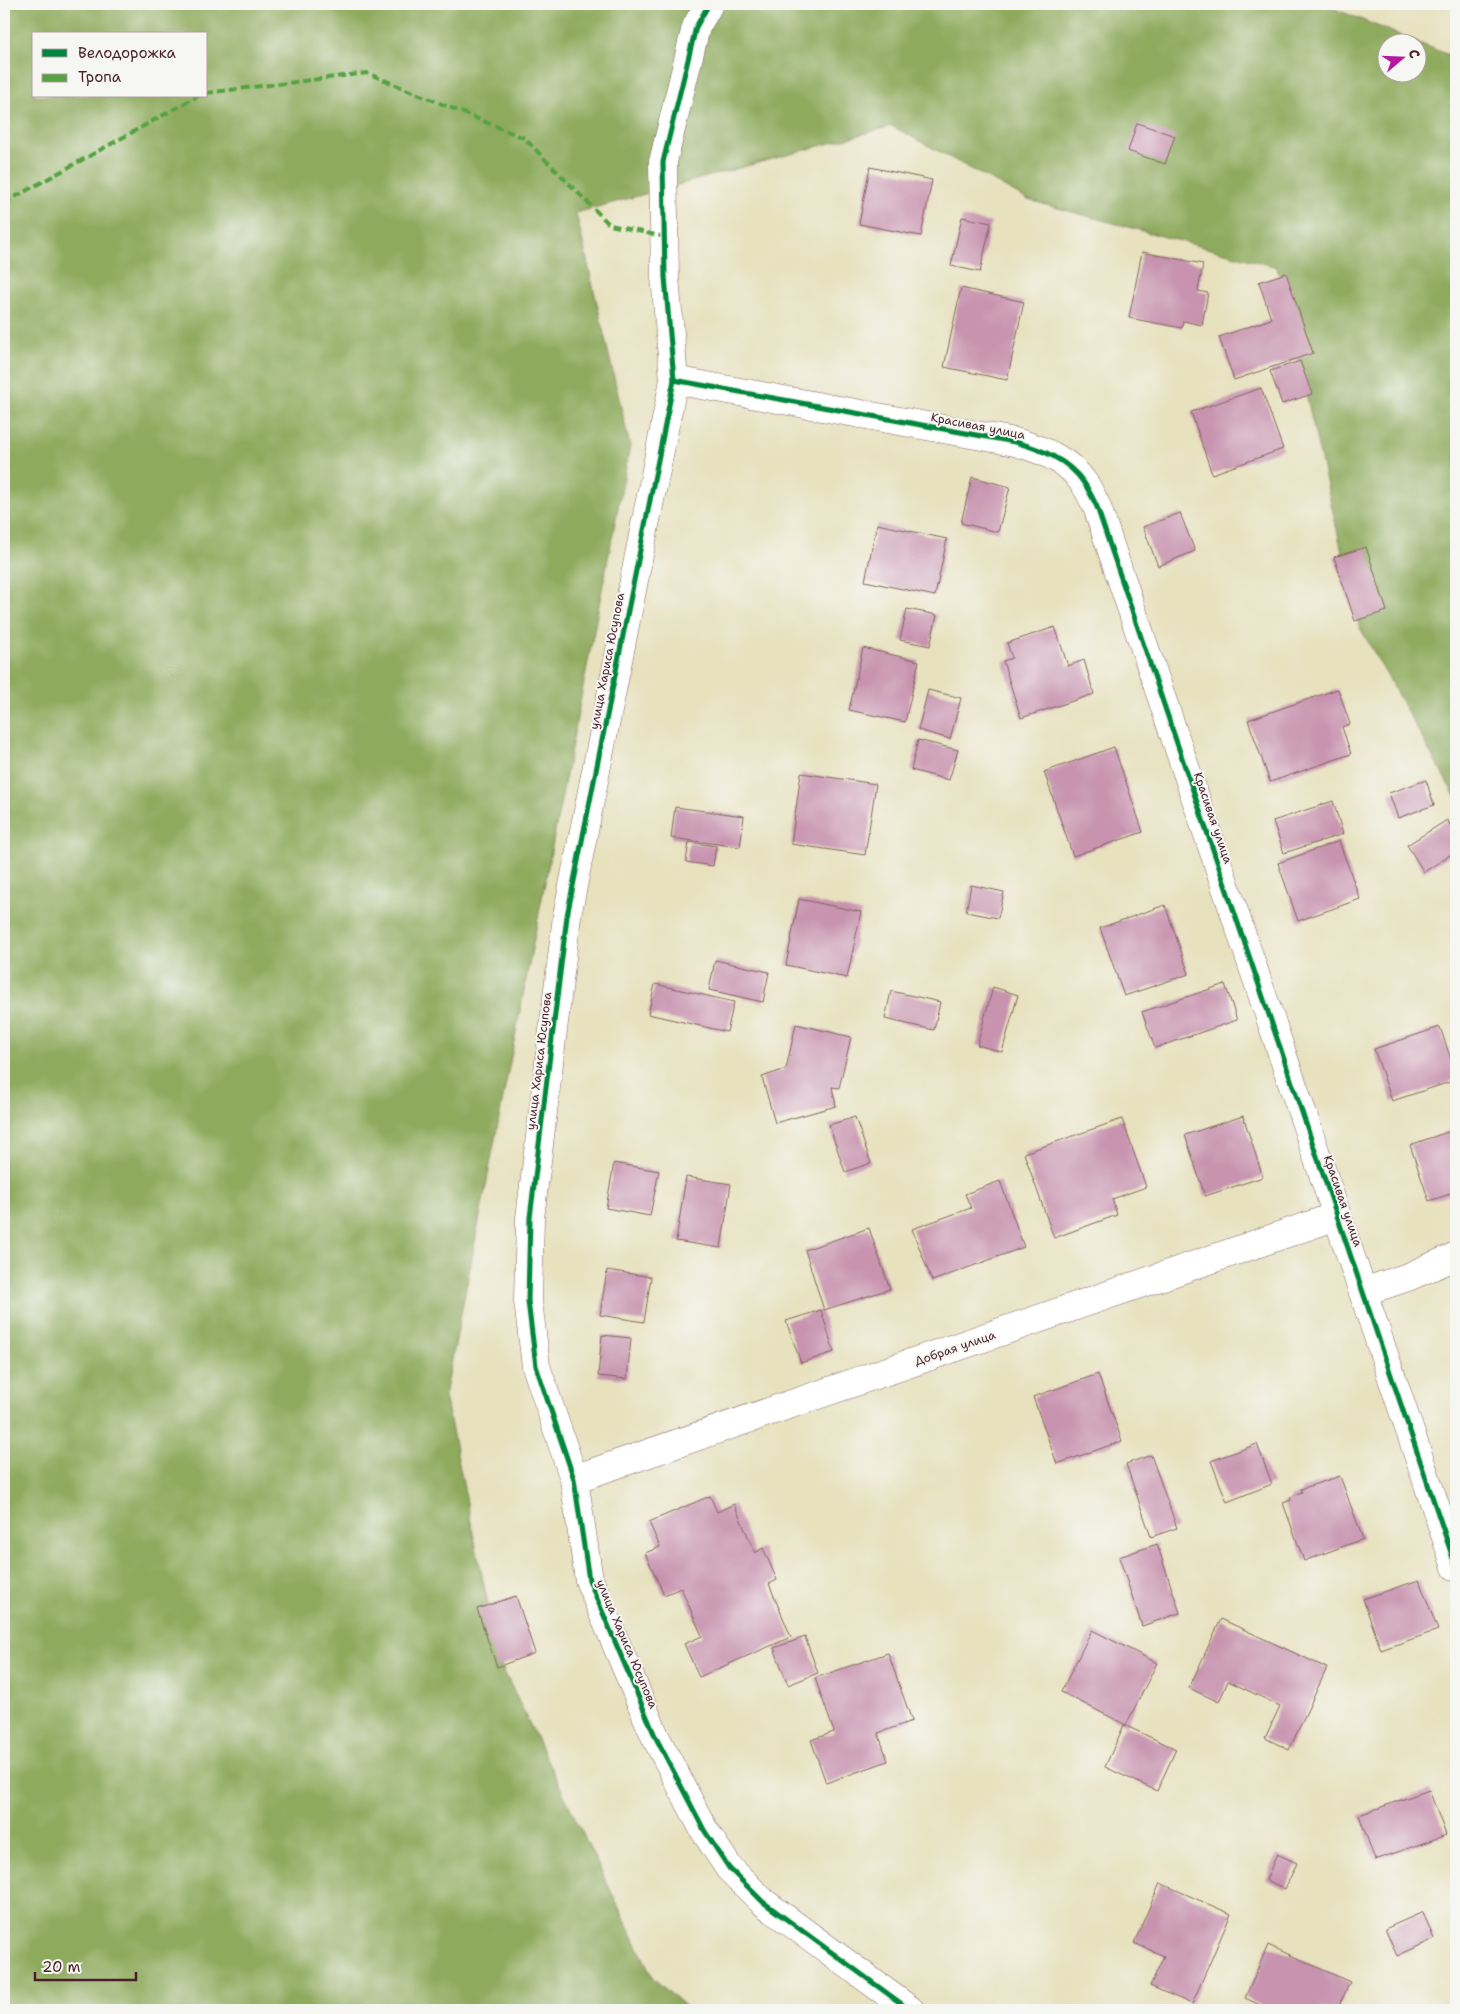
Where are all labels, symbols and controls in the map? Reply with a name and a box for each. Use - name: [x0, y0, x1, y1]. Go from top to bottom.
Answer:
- legend: [32, 32, 208, 98]
- north arrow: [1378, 32, 1428, 82]
- text: Велодорожка: [78, 43, 177, 63]
- text: С: [1404, 47, 1424, 61]
- text: Тропа: [78, 67, 122, 87]
- street label: Красивая улица: [929, 409, 1027, 443]
- street label: улица Хариса Юсупова: [586, 591, 628, 731]
- street label: Красивая улица: [1190, 770, 1236, 866]
- street label: улица Хариса Юсупова: [523, 991, 555, 1131]
- street label: Красивая улица: [1320, 1153, 1366, 1249]
- street label: Добрая улица: [912, 1327, 998, 1369]
- street label: улица Хариса Юсупова: [592, 1577, 662, 1712]
- scale bar: [35, 1949, 136, 1981]
- text: 20 m: [42, 1957, 81, 1977]

